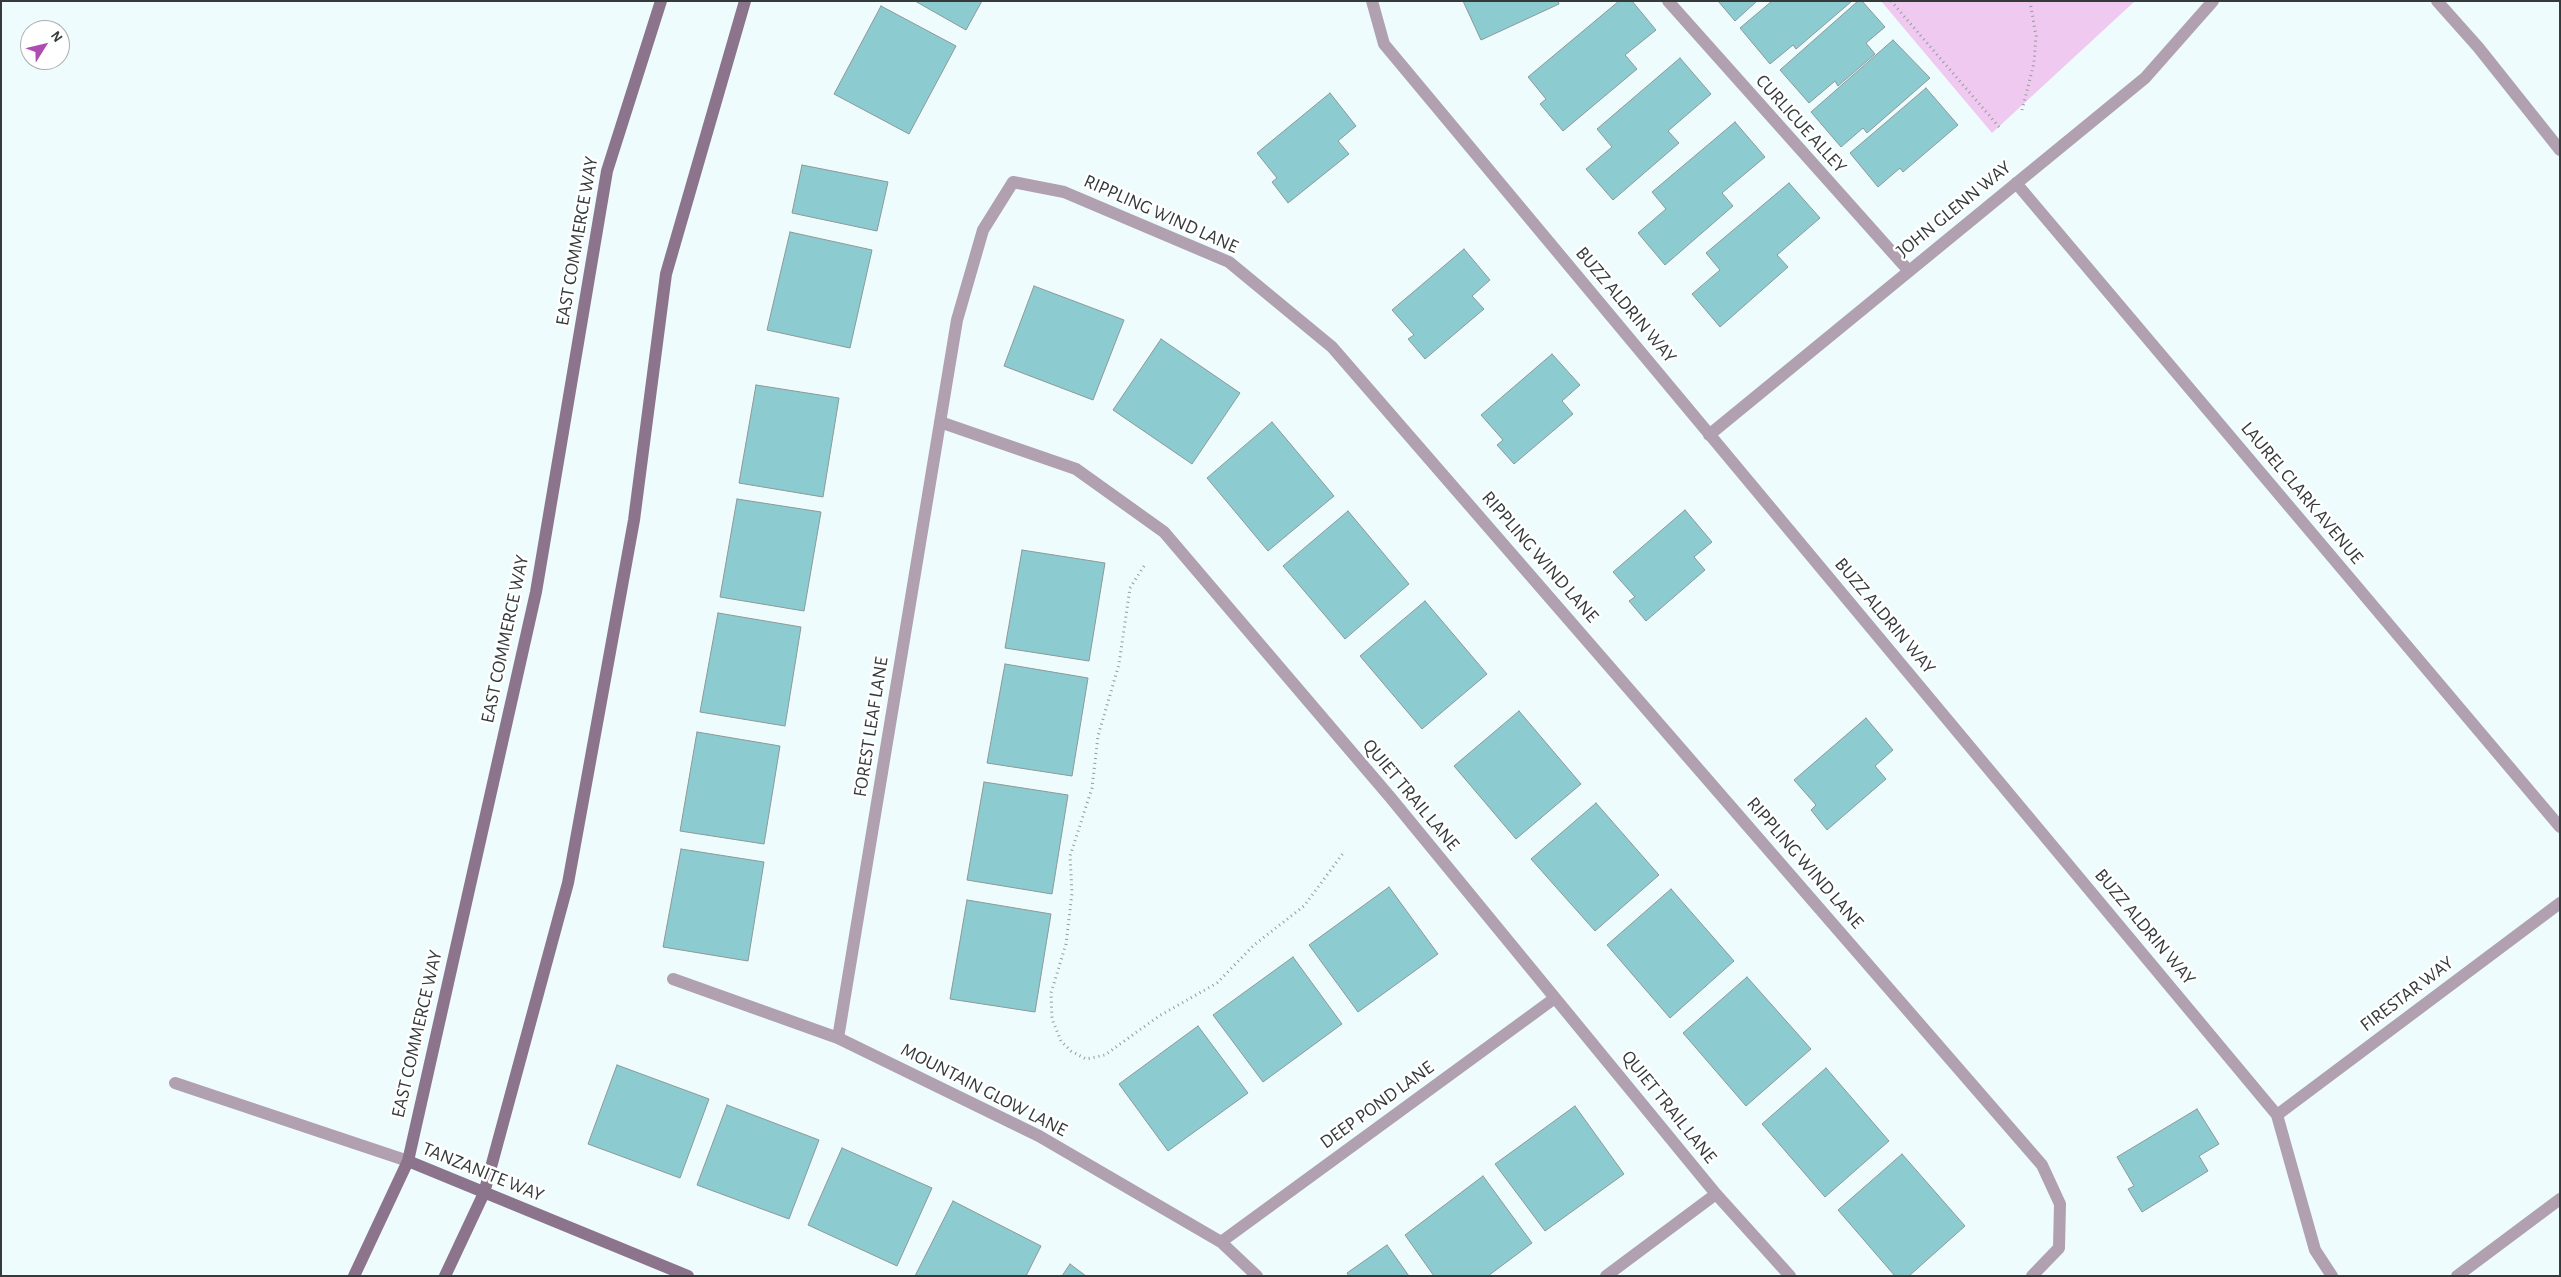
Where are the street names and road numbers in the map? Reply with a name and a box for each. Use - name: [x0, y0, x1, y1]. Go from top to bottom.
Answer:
- street label: CURLICUE ALLEY: [1751, 70, 1851, 178]
- street label: EAST COMMERCE WAY: [551, 155, 603, 327]
- street label: JOHN GLENN WAY: [1892, 156, 2016, 262]
- street label: RIPPLING WIND LANE: [1080, 170, 1242, 258]
- street label: BUZZ ALDRIN WAY: [1571, 242, 1681, 368]
- street label: LAUREL CLARK AVENUE: [2236, 417, 2368, 569]
- street label: RIPPLING WIND LANE: [1477, 486, 1603, 628]
- street label: EAST COMMERCE WAY: [476, 553, 534, 725]
- street label: BUZZ ALDRIN WAY: [1830, 553, 1940, 679]
- street label: FOREST LEAF LANE: [849, 655, 893, 799]
- street label: QUIET TRAIL LANE: [1358, 735, 1464, 855]
- street label: RIPPLING WIND LANE: [1742, 792, 1868, 934]
- street label: BUZZ ALDRIN WAY: [2090, 864, 2200, 990]
- street label: EAST COMMERCE WAY: [387, 948, 447, 1120]
- street label: FIRESTAR WAY: [2356, 951, 2458, 1037]
- street label: MOUNTAIN GLOW LANE: [897, 1038, 1071, 1142]
- street label: QUIET TRAIL LANE: [1616, 1046, 1722, 1168]
- street label: DEEP POND LANE: [1316, 1056, 1438, 1154]
- street label: TANZANITE WAY: [419, 1137, 547, 1207]

